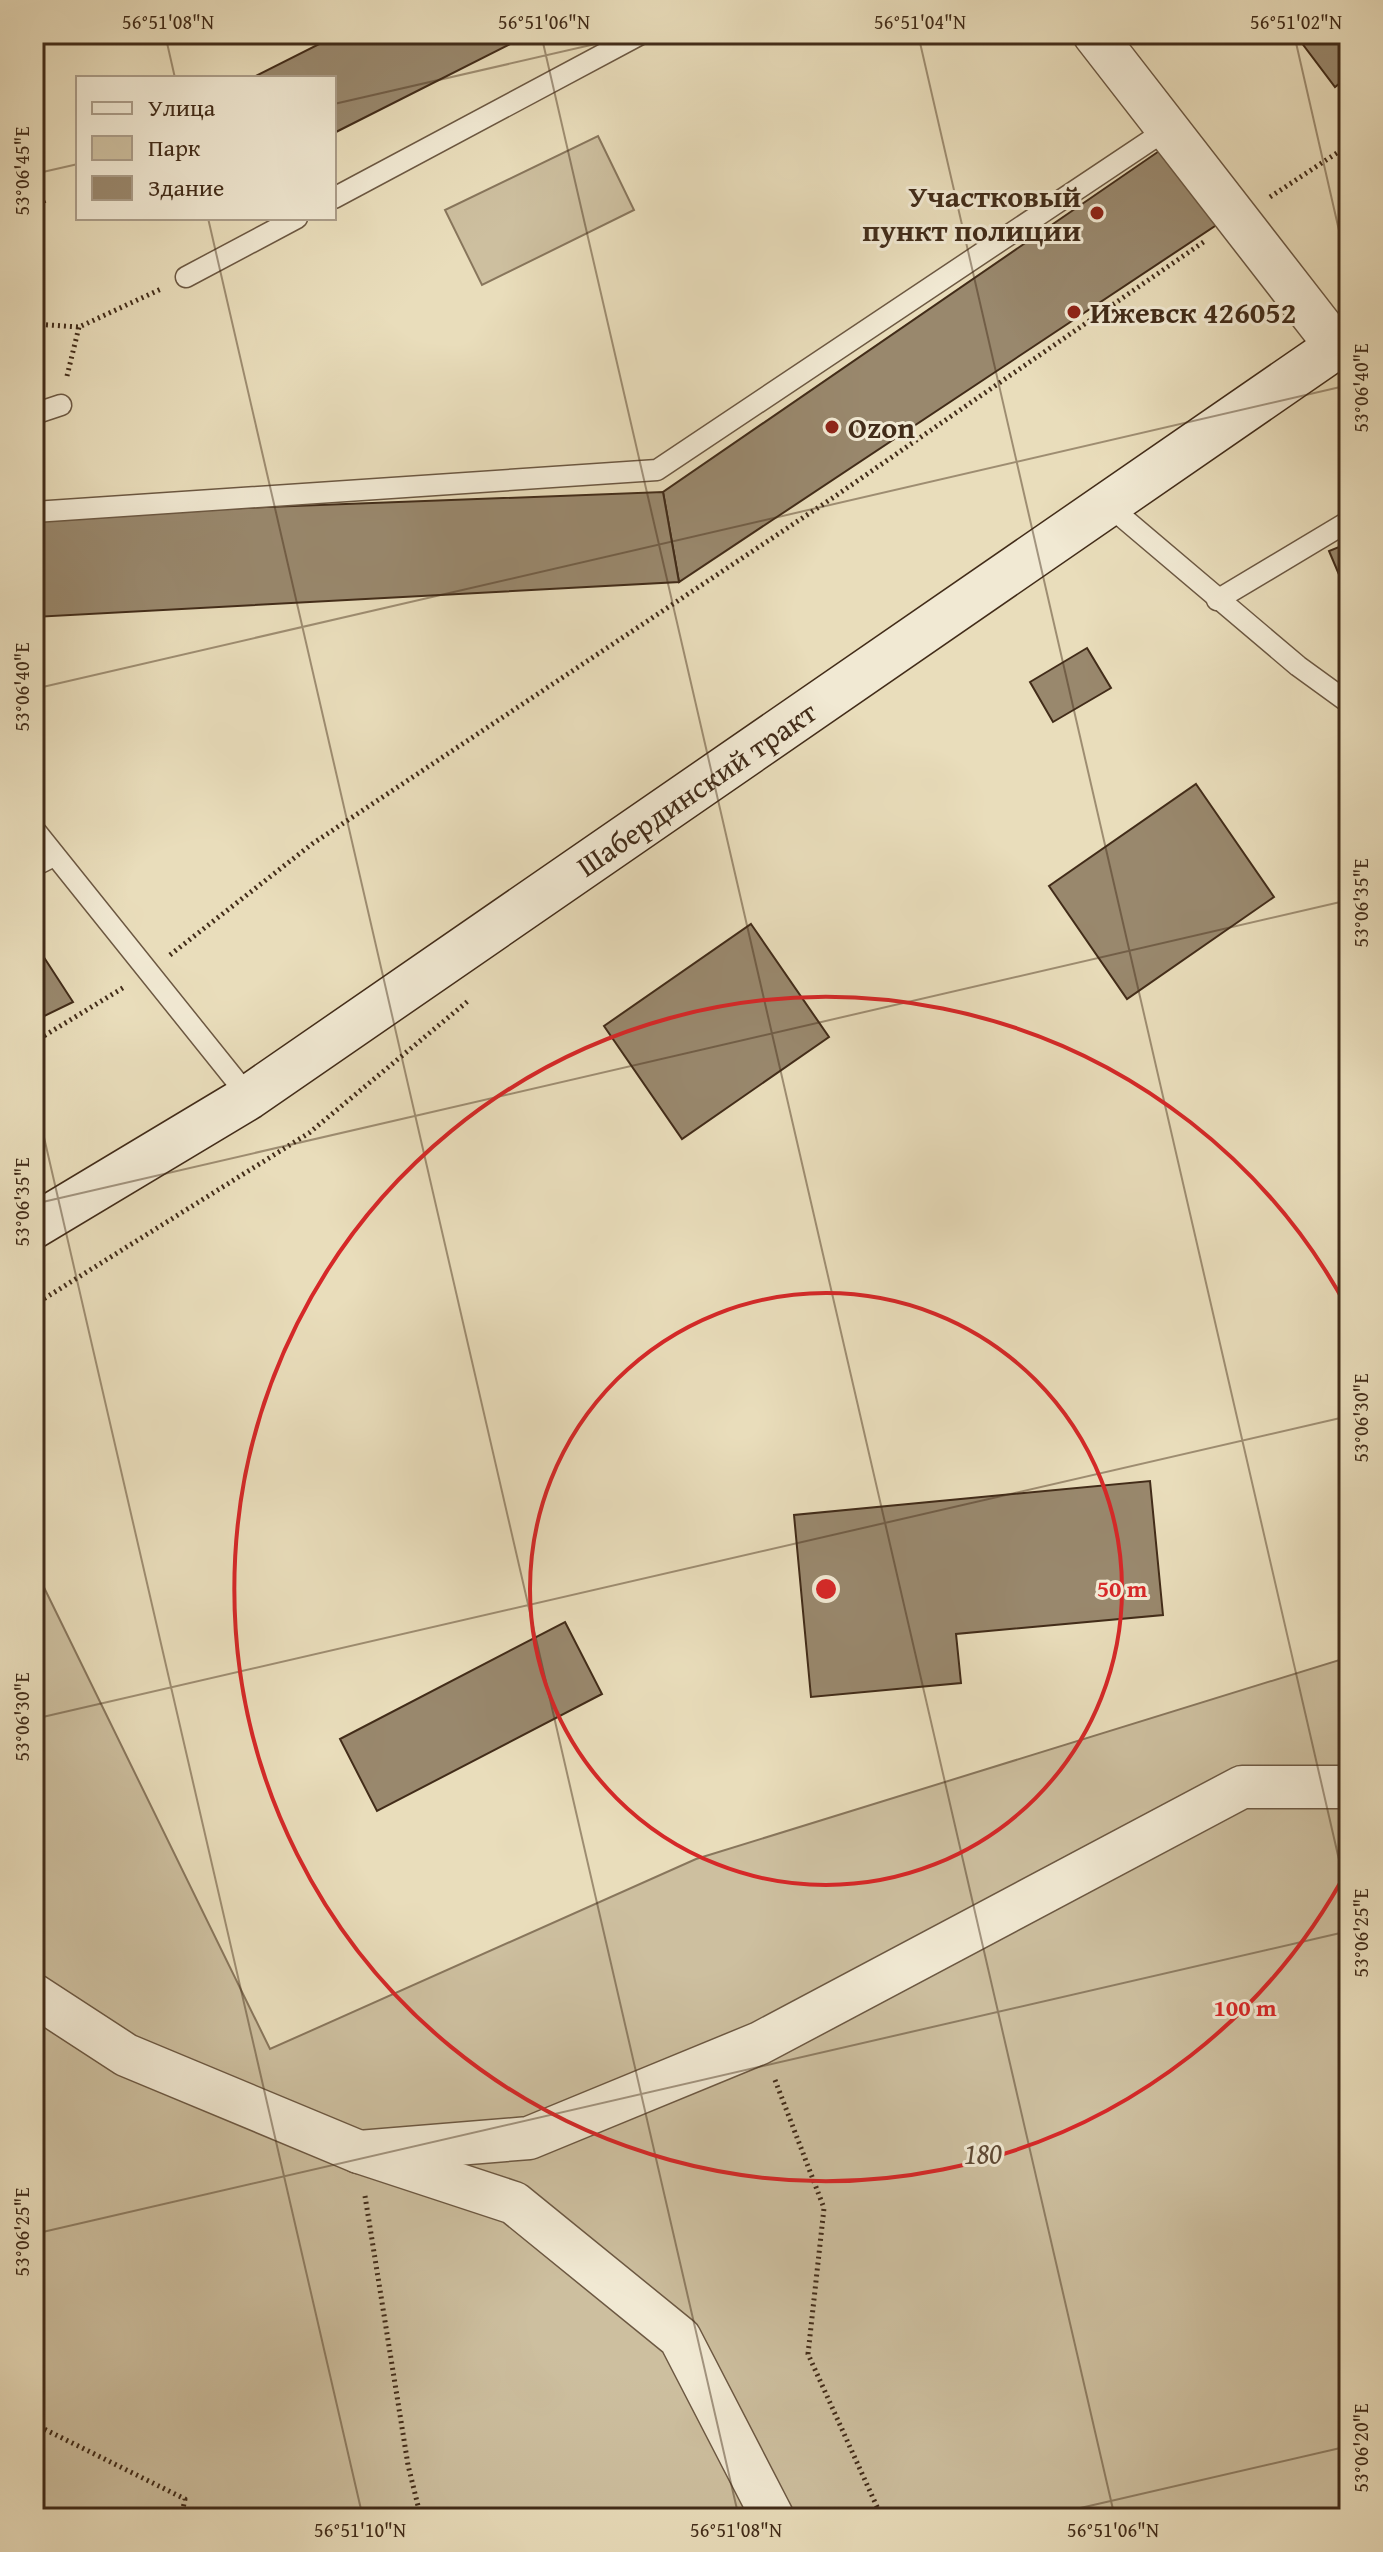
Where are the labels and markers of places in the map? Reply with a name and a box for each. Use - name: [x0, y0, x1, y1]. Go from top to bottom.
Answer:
- place label: Участковый пункт полиции: [862, 174, 1081, 252]
- marker: Участковый пункт полиции: [1088, 204, 1106, 222]
- place label: Ижевск 426052: [1090, 290, 1296, 334]
- marker: Ижевск 426052: [1065, 303, 1083, 321]
- place label: Ozon: [848, 405, 915, 449]
- marker: Ozon: [823, 418, 841, 436]
- centre of rings: [812, 1575, 840, 1603]

